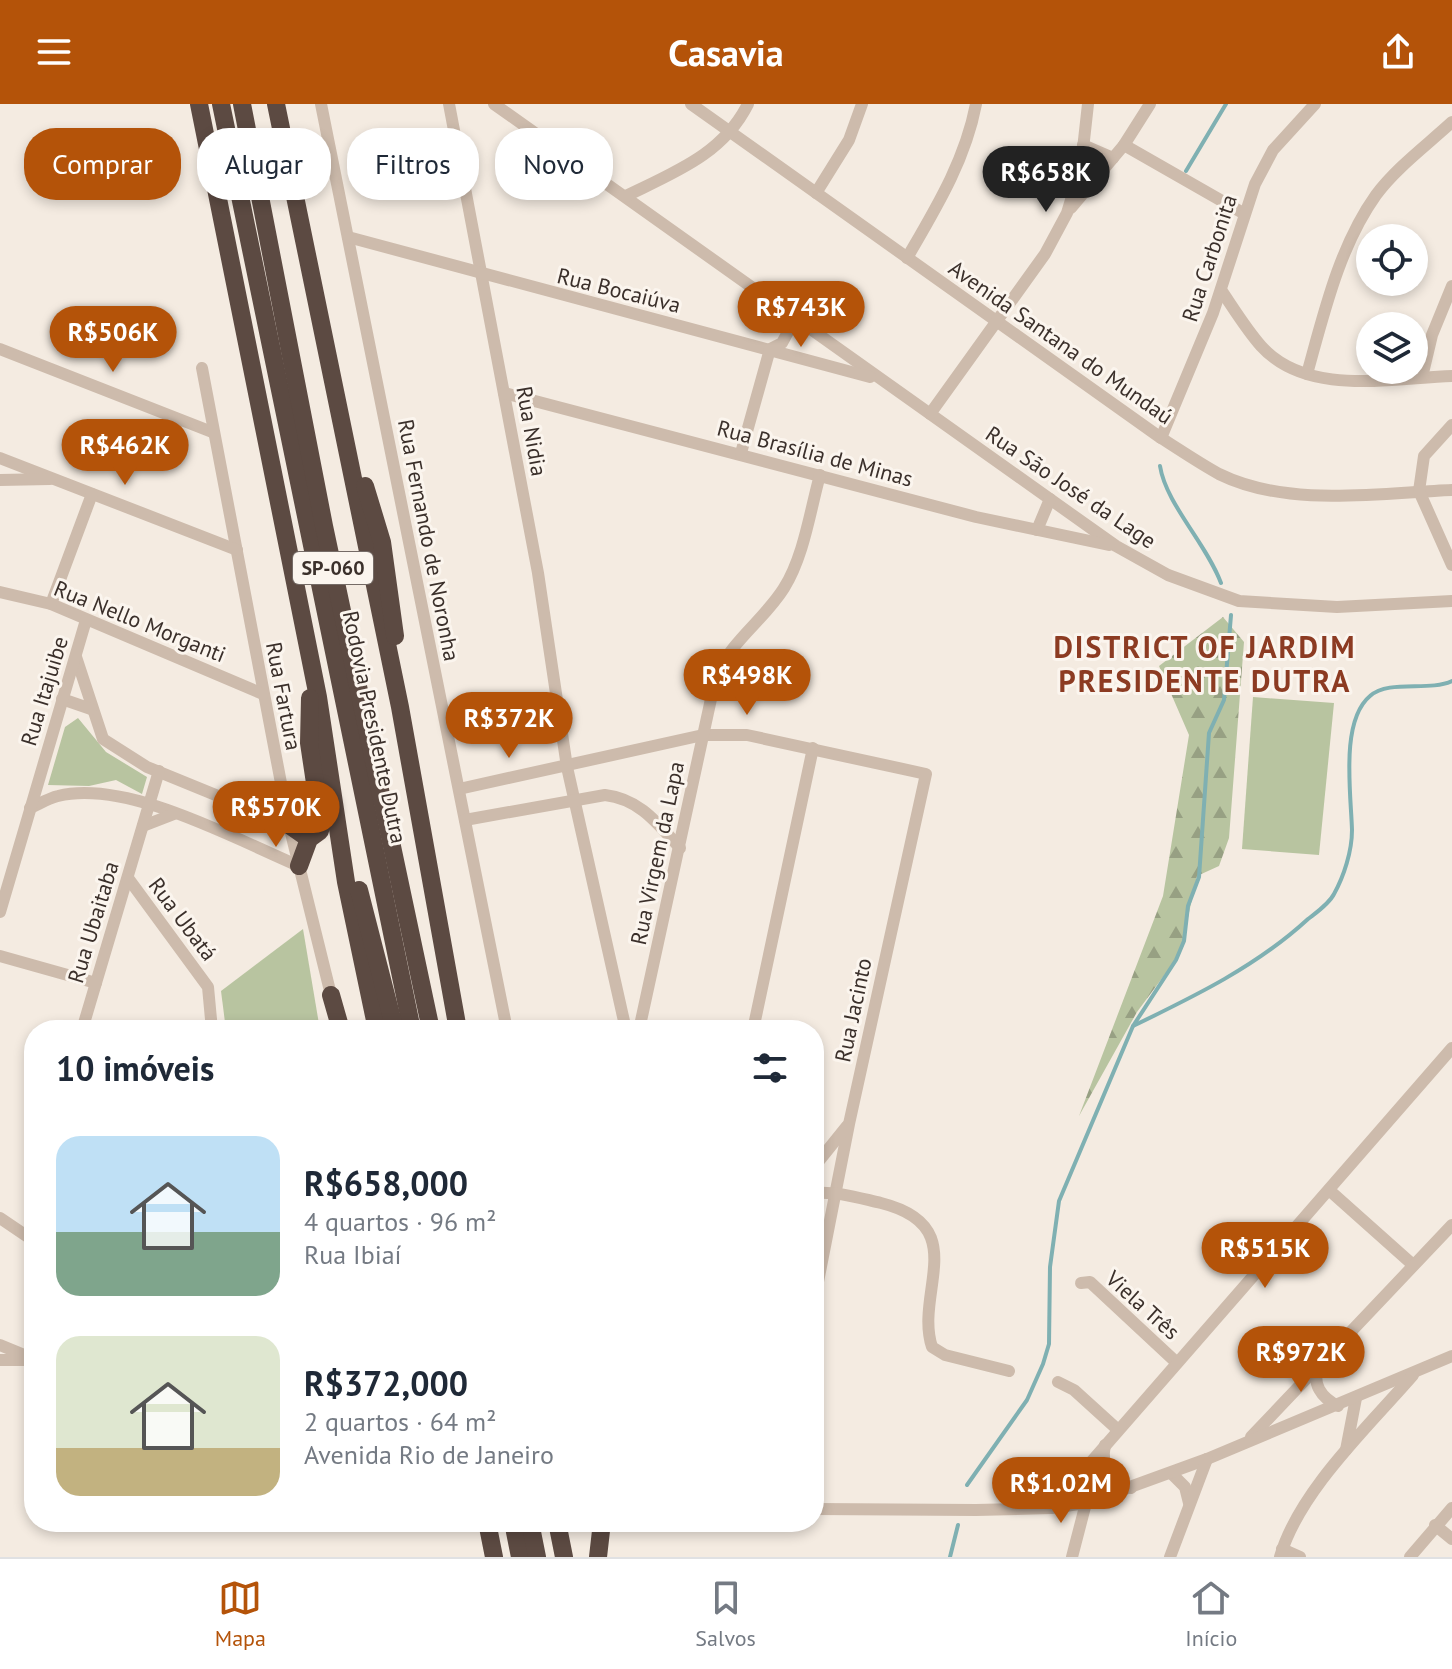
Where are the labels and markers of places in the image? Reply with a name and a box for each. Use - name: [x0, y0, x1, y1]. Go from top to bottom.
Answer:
- pin: R$658K: [981, 146, 1111, 214]
- pin: R$743K: [736, 281, 866, 349]
- pin: R$506K: [48, 306, 178, 374]
- pin: R$462K: [60, 419, 190, 487]
- pin: R$498K: [682, 649, 812, 717]
- pin: R$372K: [444, 692, 574, 760]
- pin: R$570K: [211, 781, 341, 849]
- pin: R$515K: [1200, 1222, 1330, 1290]
- pin: R$972K: [1236, 1326, 1366, 1394]
- pin: R$1.02M: [987, 1457, 1135, 1525]

